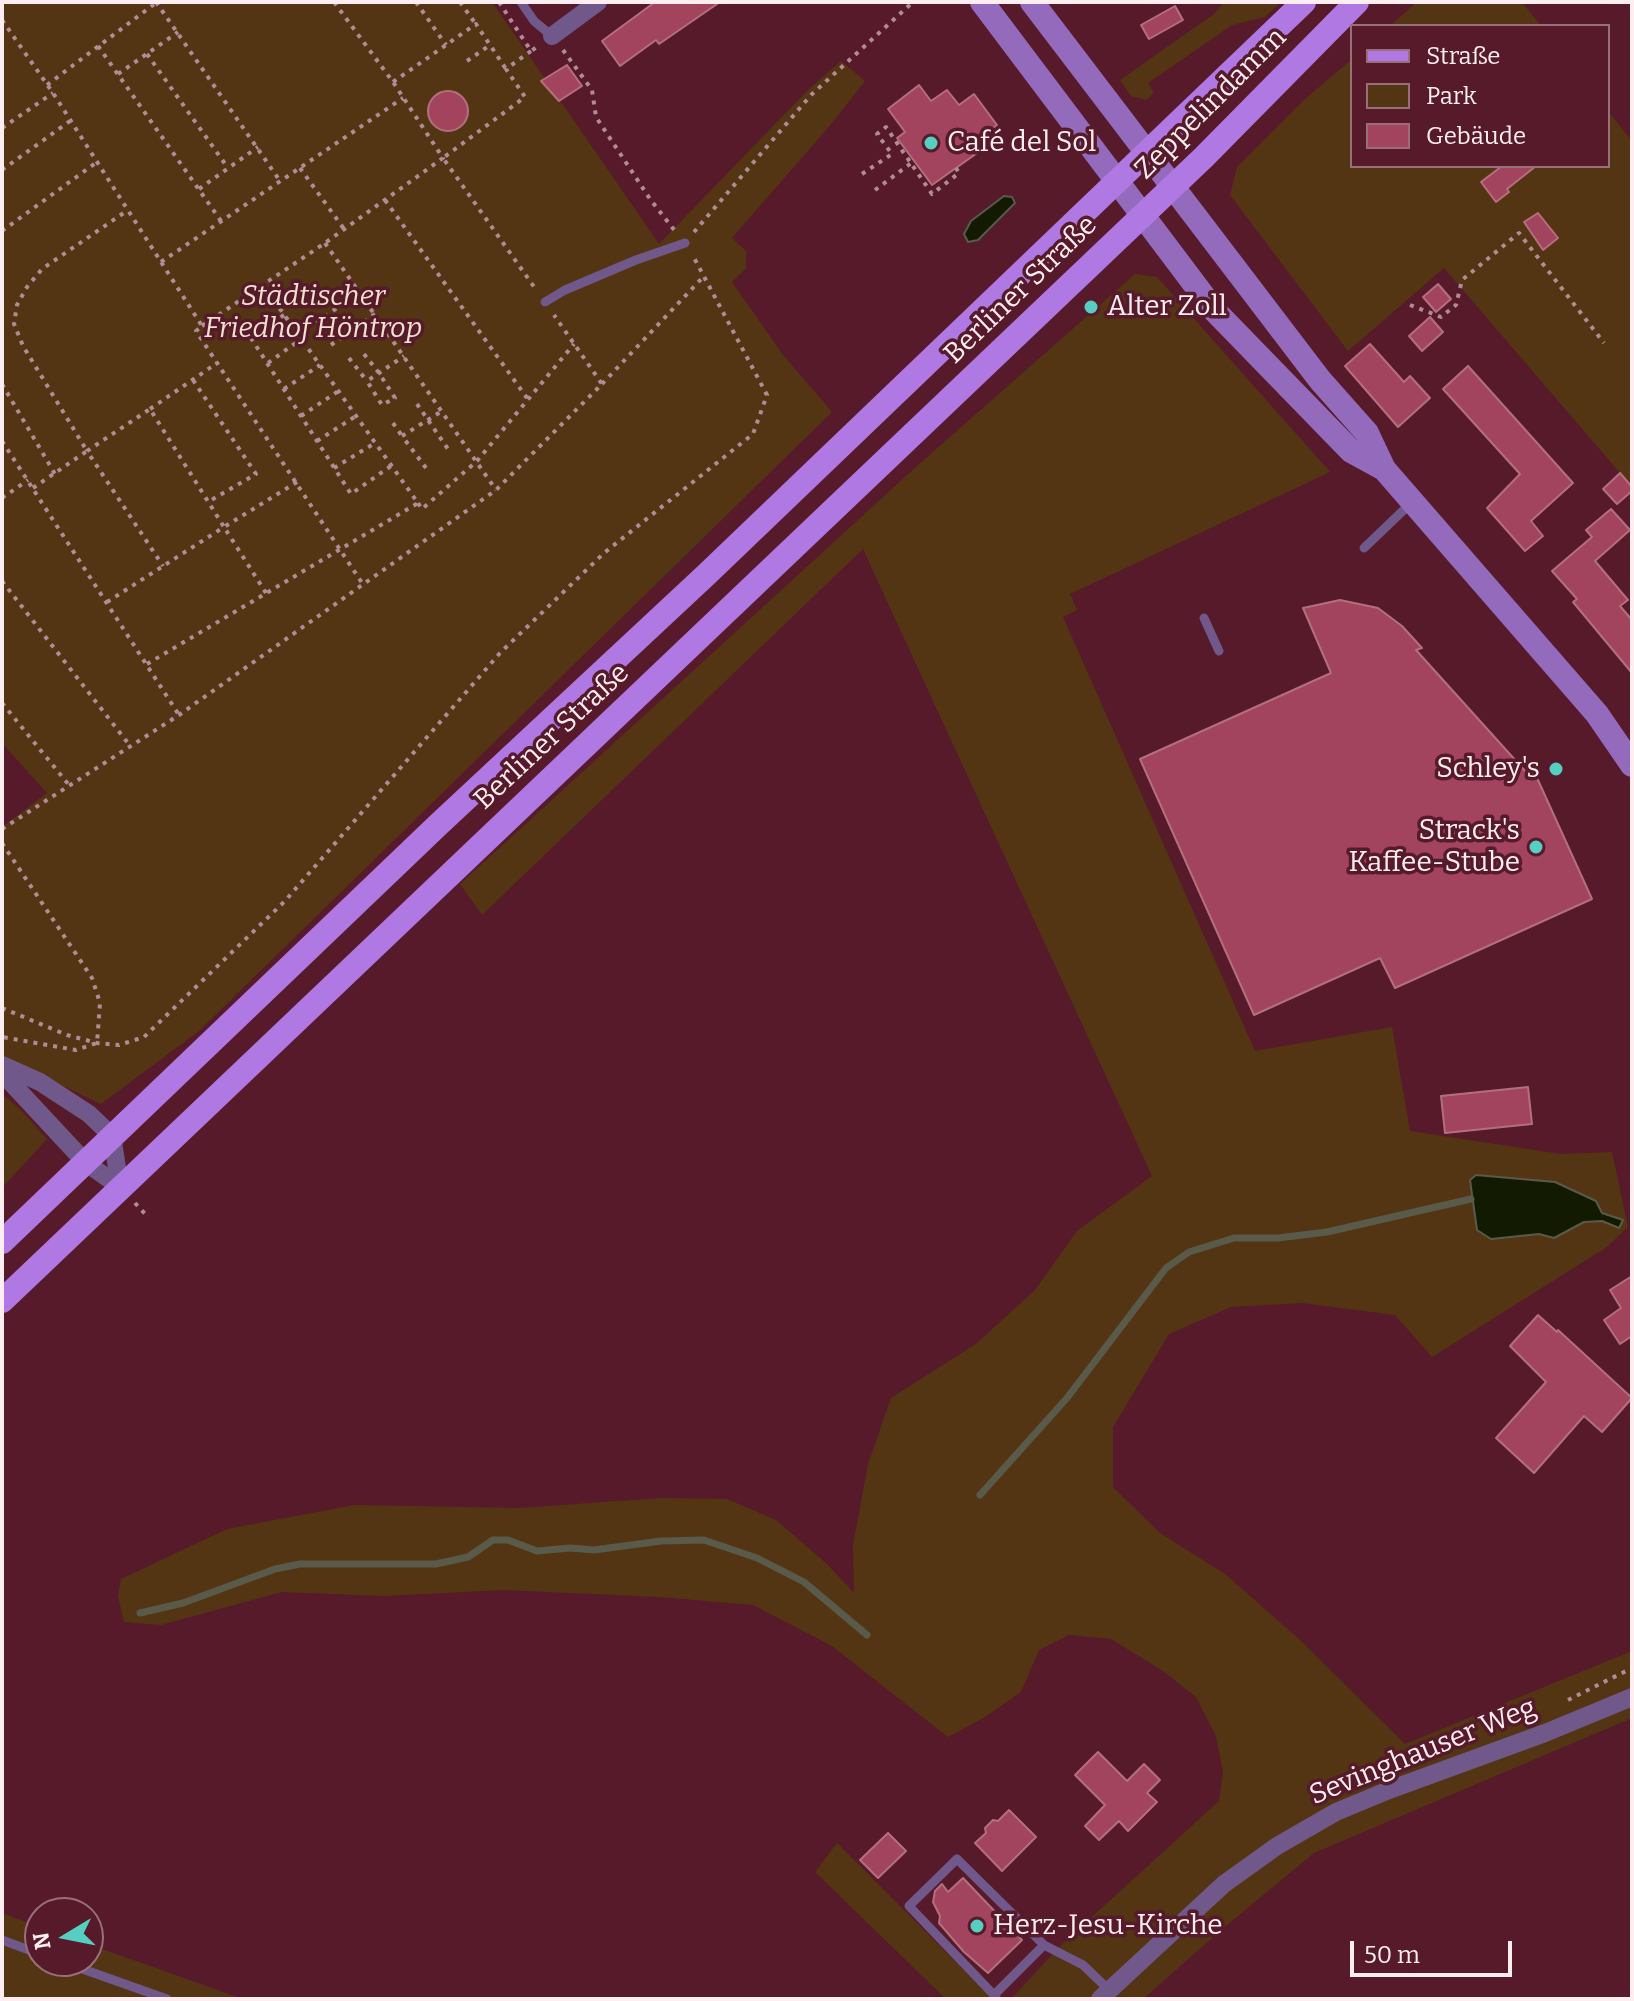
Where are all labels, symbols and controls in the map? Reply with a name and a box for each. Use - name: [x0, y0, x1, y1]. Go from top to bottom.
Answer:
- street label: Zeppelindamm: [1128, 21, 1294, 187]
- legend: [1350, 24, 1610, 168]
- text: Straße: [1426, 42, 1500, 70]
- text: Park: [1426, 82, 1477, 110]
- text: Gebäude: [1426, 122, 1526, 150]
- place label: Café del Sol: [947, 126, 1096, 160]
- marker: Café del Sol: [922, 134, 940, 152]
- street label: Berliner Straße: [938, 209, 1104, 371]
- park label: Städtischer Friedhof Höntrop: [204, 280, 422, 346]
- place label: Alter Zoll: [1107, 290, 1227, 324]
- marker: Alter Zoll: [1082, 298, 1100, 316]
- street label: Berliner Straße: [468, 657, 636, 817]
- place label: Schley's: [1436, 752, 1540, 786]
- marker: Schley's: [1547, 760, 1565, 778]
- place label: Strack's Kaffee-Stube: [1348, 814, 1520, 880]
- marker: Strack's Kaffee-Stube: [1527, 838, 1545, 856]
- street label: Sevinghauser Weg: [1305, 1691, 1541, 1813]
- north arrow: [24, 1897, 104, 1977]
- place label: Herz-Jesu-Kirche: [993, 1909, 1223, 1943]
- marker: Herz-Jesu-Kirche: [968, 1917, 986, 1935]
- scale bar: [1354, 1925, 1516, 1975]
- text: N: [27, 1930, 57, 1952]
- text: 50 m: [1364, 1941, 1420, 1969]

